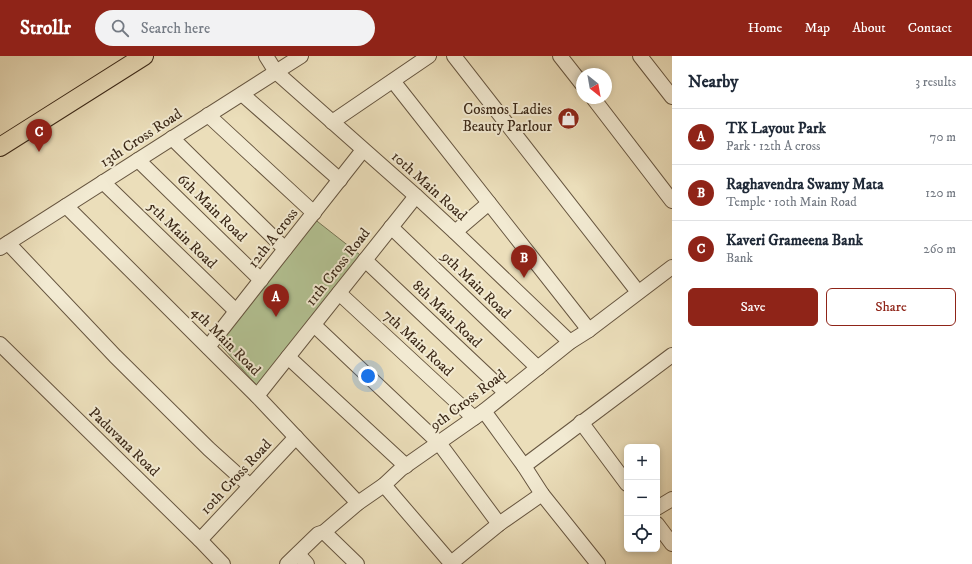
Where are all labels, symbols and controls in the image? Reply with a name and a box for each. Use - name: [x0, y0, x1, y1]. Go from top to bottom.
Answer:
- search box: [95, 10, 375, 46]
- text: Strollr: [20, 17, 71, 40]
- icon: search: [109, 17, 131, 39]
- text: Search here: [141, 19, 210, 38]
- text: Home: [748, 19, 782, 37]
- text: Map: [804, 19, 830, 37]
- text: About: [852, 19, 886, 37]
- text: Contact: [908, 19, 952, 37]
- north arrow: [576, 68, 612, 104]
- text: Nearby: [688, 71, 738, 93]
- text: 3 results: [915, 74, 956, 90]
- place label: Cosmos Ladies Beauty Parlour: [462, 100, 552, 136]
- street label: 13th Cross Road: [96, 104, 186, 172]
- shop icon: Cosmos Ladies Beauty Parlour: [555, 105, 581, 131]
- pin: C: [26, 119, 52, 152]
- text: TK Layout Park: [726, 119, 826, 138]
- text: A: [697, 129, 705, 145]
- text: 70 m: [930, 129, 956, 145]
- text: Park · 12th A cross: [726, 138, 820, 154]
- street label: 10th Main Road: [387, 147, 471, 225]
- street label: 6th Main Road: [173, 170, 251, 246]
- text: Raghavendra Swamy Mata: [726, 175, 884, 194]
- text: B: [697, 185, 705, 201]
- text: 120 m: [925, 185, 956, 201]
- text: Temple · 10th Main Road: [726, 194, 857, 210]
- street label: 5th Main Road: [143, 197, 221, 273]
- street label: 12th A cross: [244, 204, 302, 272]
- street label: 11th Cross Road: [302, 224, 375, 310]
- text: Kaveri Grameena Bank: [726, 231, 863, 250]
- text: C: [697, 241, 705, 257]
- text: 260 m: [923, 241, 956, 257]
- pin: B: [511, 245, 537, 278]
- street label: 9th Main Road: [437, 246, 515, 323]
- text: Bank: [726, 250, 753, 266]
- street label: 8th Main Road: [408, 276, 486, 352]
- pin: A: [263, 284, 289, 317]
- button: Save: [688, 288, 818, 326]
- button: Share: [826, 288, 956, 326]
- street label: 4th Main Road: [187, 302, 265, 380]
- street label: 7th Main Road: [379, 305, 458, 381]
- street label: 9th Cross Road: [425, 365, 510, 435]
- your location: [358, 366, 378, 386]
- street label: Paduvana Road: [85, 403, 164, 481]
- street label: 10th Cross Road: [196, 435, 276, 519]
- map controls: [624, 444, 660, 552]
- button: +: [624, 444, 660, 480]
- button: −: [624, 480, 660, 516]
- button: locate: [624, 516, 660, 552]

